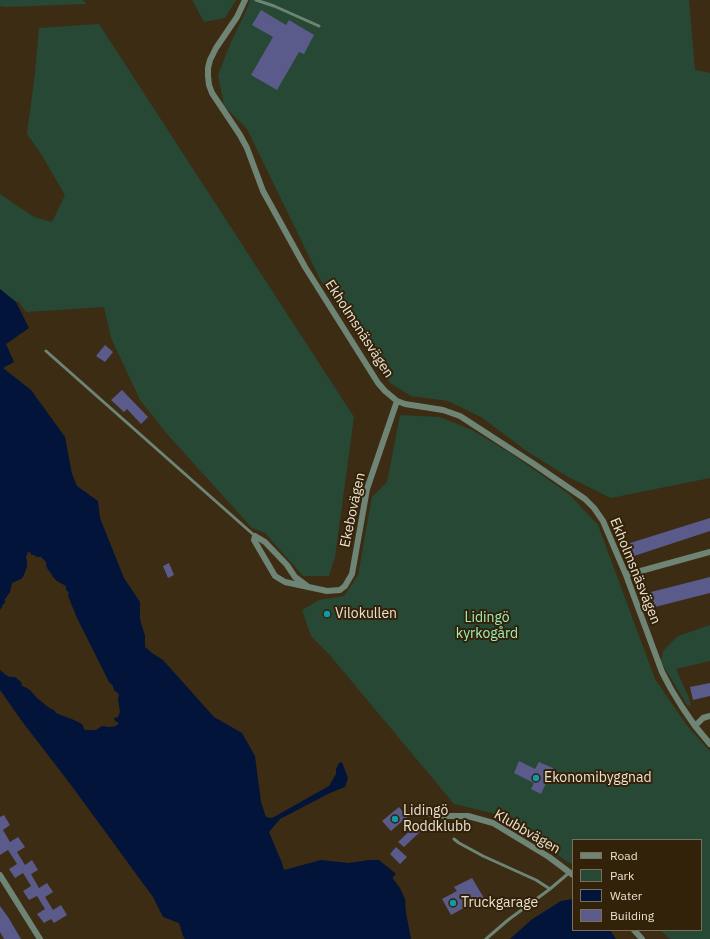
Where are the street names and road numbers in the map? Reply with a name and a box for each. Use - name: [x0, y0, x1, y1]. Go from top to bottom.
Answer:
- street label: Ekholmsnäsvägen: [321, 277, 397, 381]
- street label: Ekebovägen: [337, 471, 369, 549]
- street label: Ekholmsnäsvägen: [606, 515, 664, 627]
- street label: Klubbvägen: [491, 806, 563, 858]

